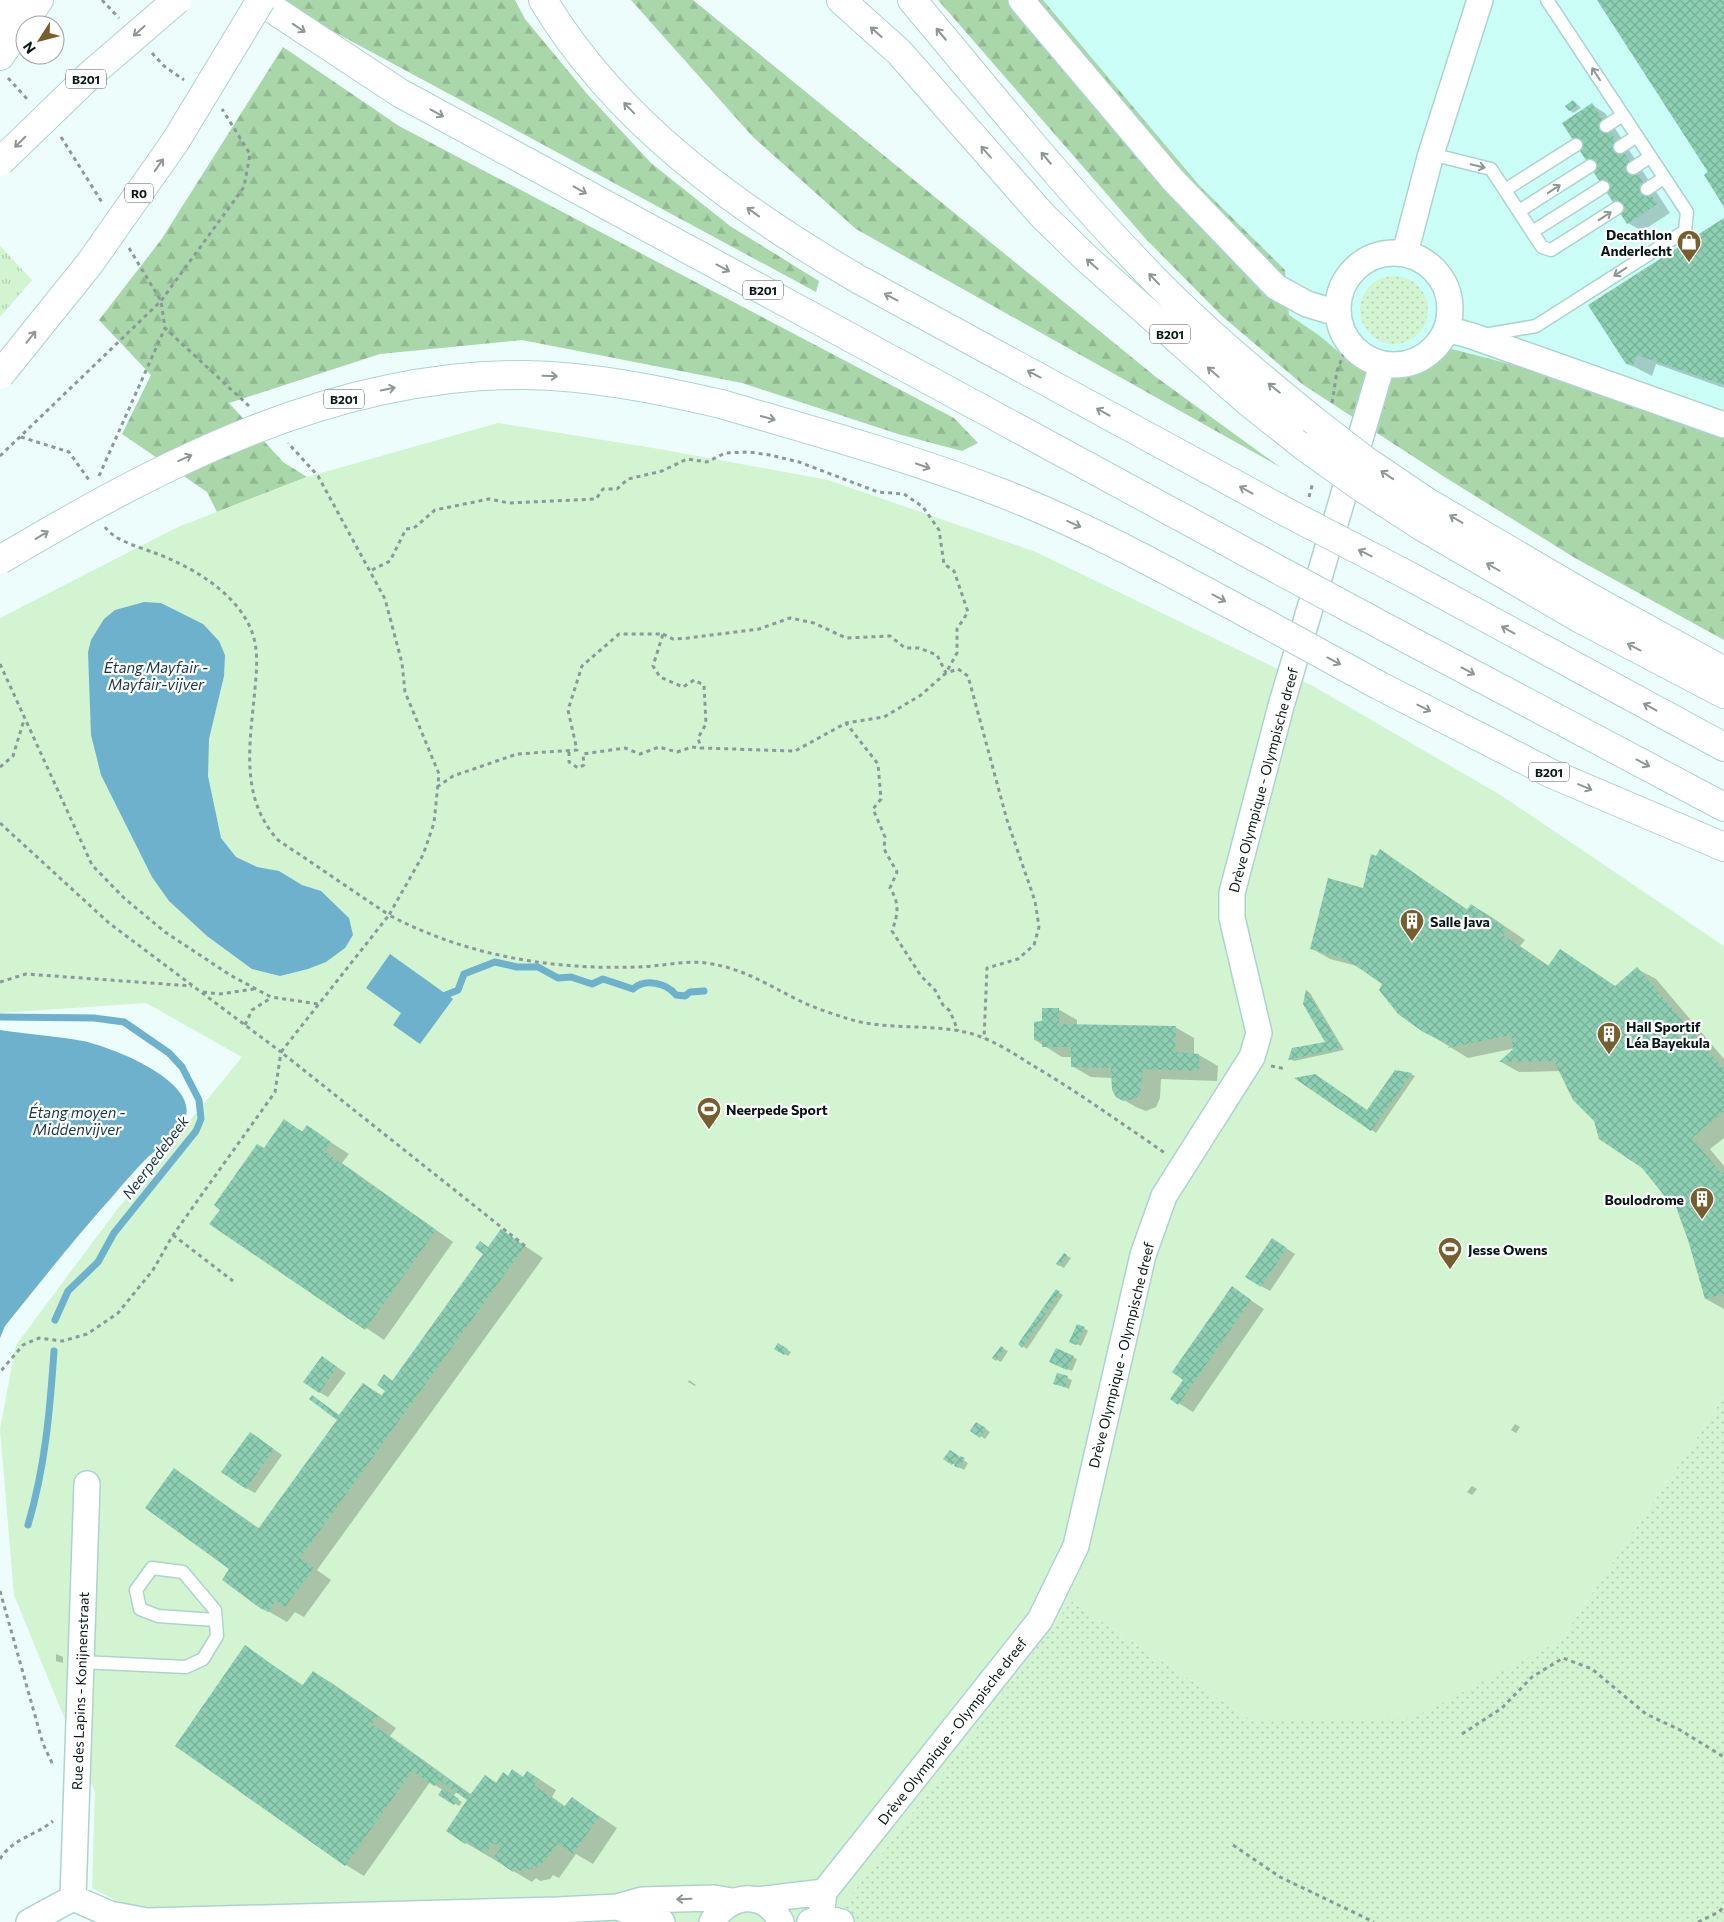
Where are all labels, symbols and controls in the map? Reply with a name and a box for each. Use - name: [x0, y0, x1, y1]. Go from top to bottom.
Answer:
- north arrow: [15, 15, 65, 65]
- one-way arrow: [292, 22, 306, 33]
- one-way arrow: [132, 25, 145, 37]
- one-way arrow: [870, 26, 883, 38]
- one-way arrow: [936, 28, 947, 41]
- text: N: [19, 39, 39, 57]
- one-way arrow: [1591, 67, 1601, 81]
- road number: B201: [66, 70, 106, 88]
- one-way arrow: [623, 101, 635, 114]
- one-way arrow: [429, 109, 444, 118]
- one-way arrow: [14, 136, 27, 148]
- one-way arrow: [980, 145, 992, 158]
- one-way arrow: [1040, 152, 1051, 165]
- one-way arrow: [154, 158, 164, 172]
- one-way arrow: [1469, 162, 1485, 171]
- one-way arrow: [1547, 183, 1561, 193]
- road number: R0: [125, 184, 153, 202]
- one-way arrow: [572, 186, 586, 196]
- one-way arrow: [746, 207, 760, 217]
- one-way arrow: [1597, 210, 1611, 220]
- place label: Decathlon Anderlecht: [1601, 226, 1672, 259]
- shop icon: Decathlon Anderlecht: [1676, 229, 1702, 263]
- one-way arrow: [1085, 258, 1098, 270]
- one-way arrow: [715, 263, 730, 273]
- one-way arrow: [1614, 267, 1628, 277]
- one-way arrow: [1148, 273, 1160, 285]
- road number: B201: [743, 280, 783, 300]
- one-way arrow: [884, 292, 899, 302]
- road number: B201: [1150, 324, 1190, 344]
- one-way arrow: [26, 331, 37, 344]
- one-way arrow: [1207, 366, 1220, 377]
- one-way arrow: [1027, 369, 1042, 379]
- one-way arrow: [541, 372, 557, 381]
- one-way arrow: [380, 383, 396, 393]
- one-way arrow: [1268, 383, 1281, 394]
- road number: B201: [324, 389, 364, 408]
- one-way arrow: [1096, 407, 1111, 416]
- one-way arrow: [759, 413, 775, 423]
- one-way arrow: [177, 453, 192, 463]
- one-way arrow: [915, 462, 930, 471]
- one-way arrow: [1380, 469, 1394, 480]
- one-way arrow: [1238, 485, 1253, 495]
- one-way arrow: [1450, 513, 1464, 523]
- one-way arrow: [1067, 519, 1082, 529]
- one-way arrow: [34, 529, 48, 539]
- one-way arrow: [1358, 548, 1373, 558]
- one-way arrow: [1486, 562, 1500, 572]
- one-way arrow: [1211, 594, 1226, 604]
- one-way arrow: [1501, 624, 1515, 634]
- one-way arrow: [1627, 642, 1642, 652]
- one-way arrow: [1327, 656, 1342, 666]
- water label: Étang Mayfair - Mayfair-vijver: [104, 657, 208, 693]
- street label: Drève Olympique - Olympische dreef: [1225, 665, 1301, 894]
- one-way arrow: [1460, 667, 1475, 676]
- one-way arrow: [1643, 702, 1658, 712]
- one-way arrow: [1416, 704, 1431, 713]
- one-way arrow: [1635, 759, 1649, 769]
- road number: B201: [1529, 762, 1569, 782]
- one-way arrow: [1577, 783, 1592, 793]
- building icon: Salle Java: [1399, 908, 1425, 942]
- place label: Salle Java: [1430, 913, 1490, 930]
- place label: Hall Sportif Léa Bayekula: [1626, 1018, 1710, 1051]
- building icon: Hall Sportif Léa Bayekula: [1596, 1021, 1622, 1055]
- sports icon: Neerpede Sport: [696, 1096, 722, 1130]
- place label: Neerpede Sport: [726, 1101, 828, 1118]
- water label: Étang moyen - Middenvijver: [28, 1102, 126, 1138]
- water label: Neerpedebeek: [118, 1111, 193, 1202]
- building icon: Boulodrome: [1689, 1186, 1715, 1220]
- place label: Boulodrome: [1604, 1191, 1684, 1208]
- sports icon: Jesse Owens: [1437, 1236, 1463, 1270]
- street label: Drève Olympique - Olympische dreef: [1085, 1240, 1157, 1470]
- place label: Jesse Owens: [1468, 1241, 1548, 1258]
- street label: Rue des Lapins - Konijnenstraat: [68, 1591, 92, 1790]
- street label: Drève Olympique - Olympische dreef: [874, 1634, 1030, 1828]
- one-way arrow: [676, 1894, 692, 1903]

